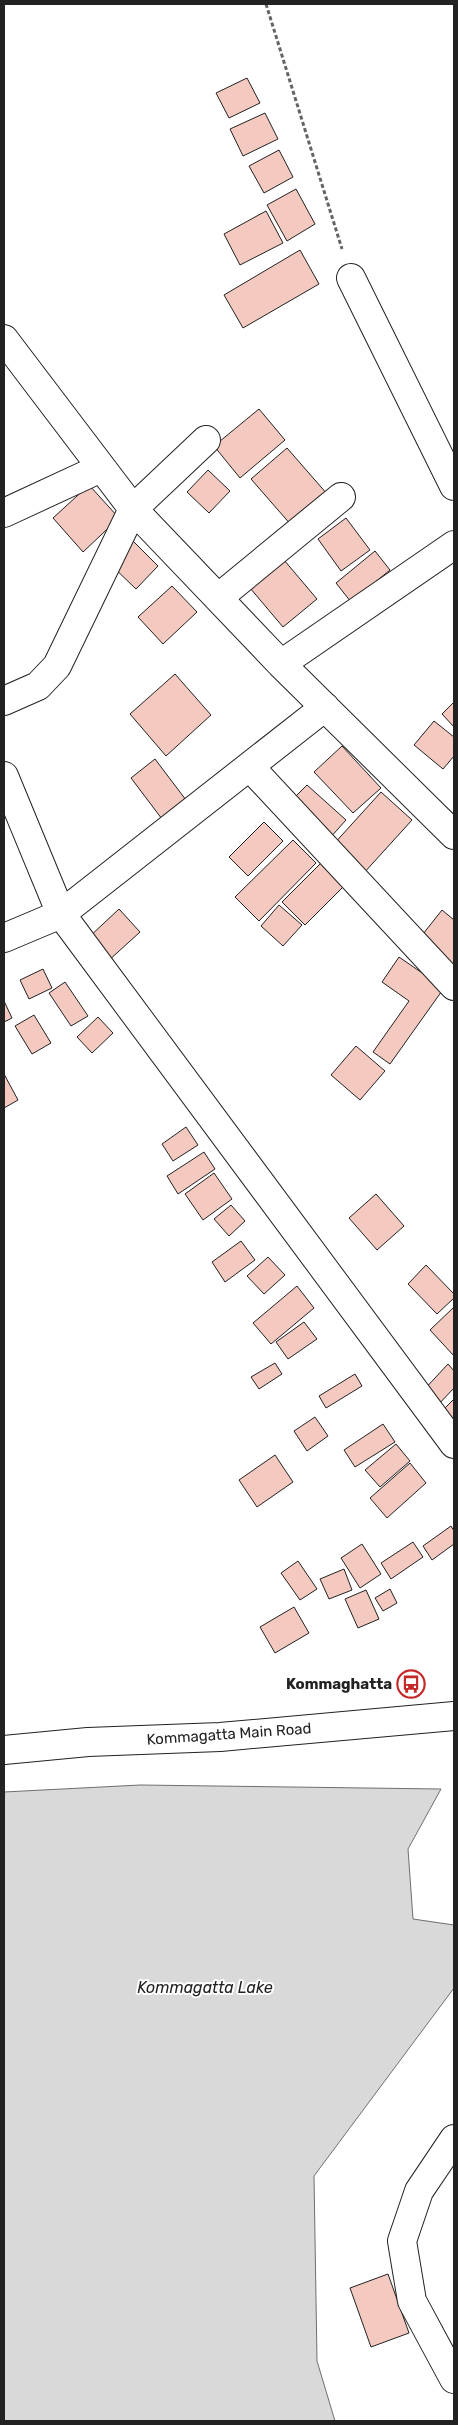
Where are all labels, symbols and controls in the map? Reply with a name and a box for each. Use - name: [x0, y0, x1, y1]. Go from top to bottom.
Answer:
- bus stop icon: Kommaghatta: [396, 1669, 426, 1699]
- place label: Kommaghatta: [286, 1675, 392, 1693]
- street label: Kommagatta Main Road: [146, 1719, 312, 1749]
- water label: Kommagatta Lake: [137, 1978, 273, 1997]

